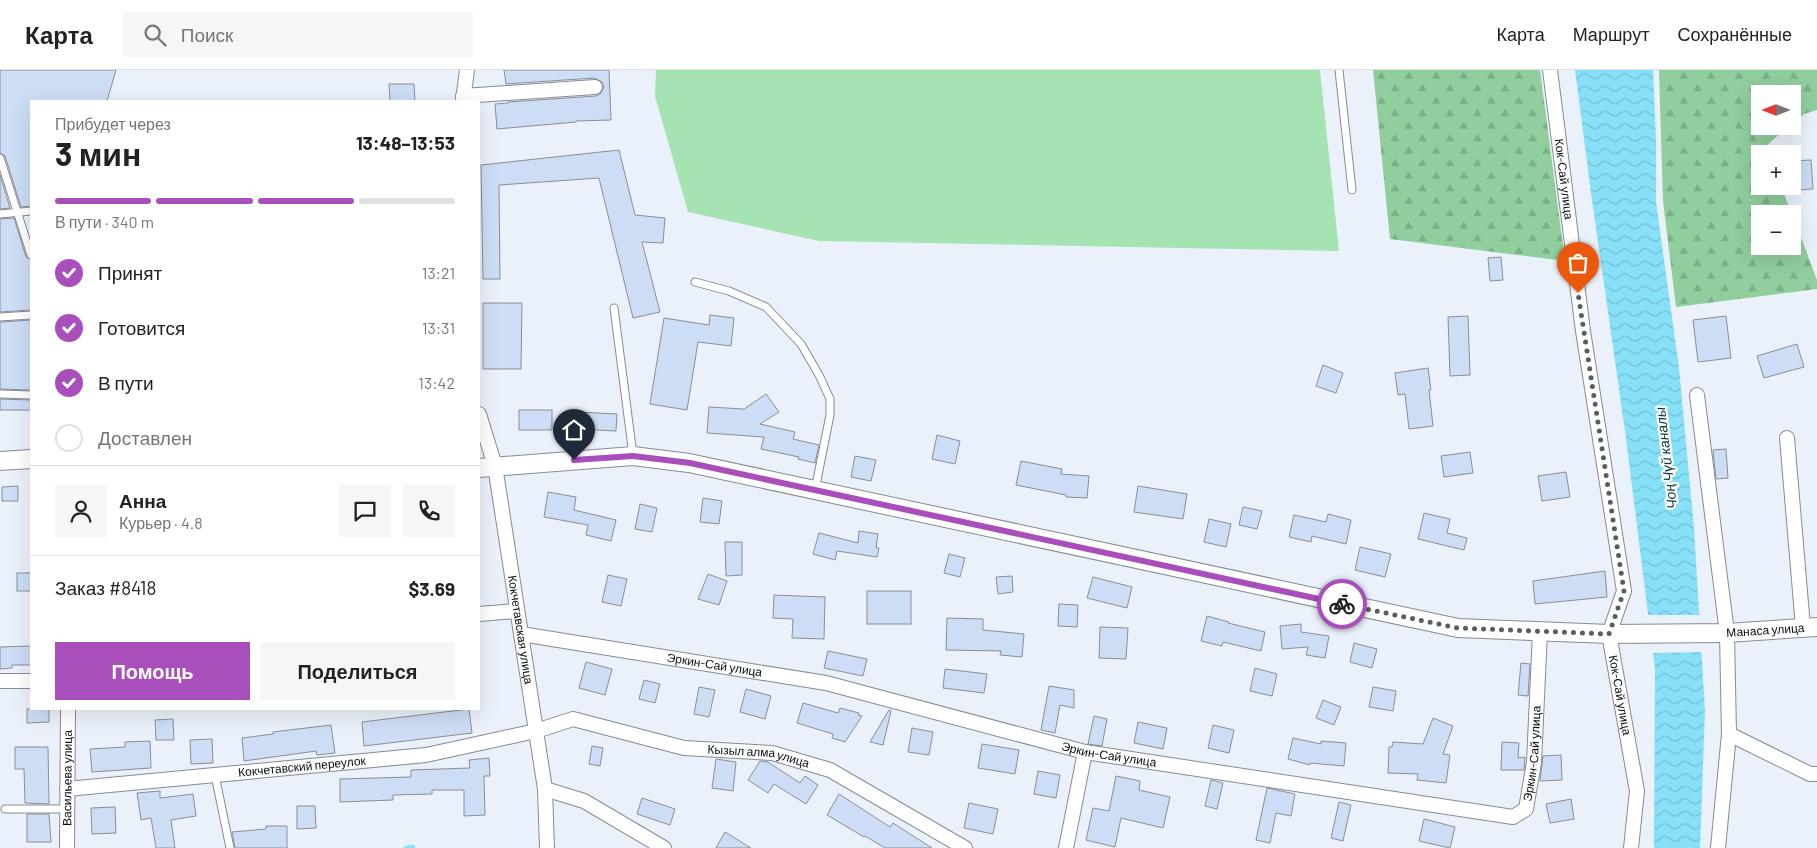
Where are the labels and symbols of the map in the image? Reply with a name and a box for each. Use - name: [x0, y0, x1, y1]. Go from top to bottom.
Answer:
- north arrow: [1751, 85, 1801, 135]
- street label: Кок-Сай улица: [1553, 138, 1577, 221]
- pin: [1557, 242, 1599, 293]
- water label: Чоң Чүй каналы: [1651, 405, 1680, 510]
- pin: [553, 409, 595, 460]
- street label: Кокчетавская улица: [506, 574, 537, 685]
- courier: [1317, 579, 1367, 629]
- street label: Манаса улица: [1726, 620, 1805, 639]
- street label: Эркин-Сай улица: [666, 650, 764, 679]
- street label: Кок-Сай улица: [1607, 654, 1635, 737]
- street label: Эркин-Сай улица: [1519, 705, 1543, 802]
- street label: Васильева улица: [59, 730, 75, 826]
- street label: Эркин-Сай улица: [1060, 738, 1158, 769]
- street label: Кызыл алма улица: [707, 741, 812, 770]
- street label: Кокчетавский переулок: [237, 753, 367, 779]

